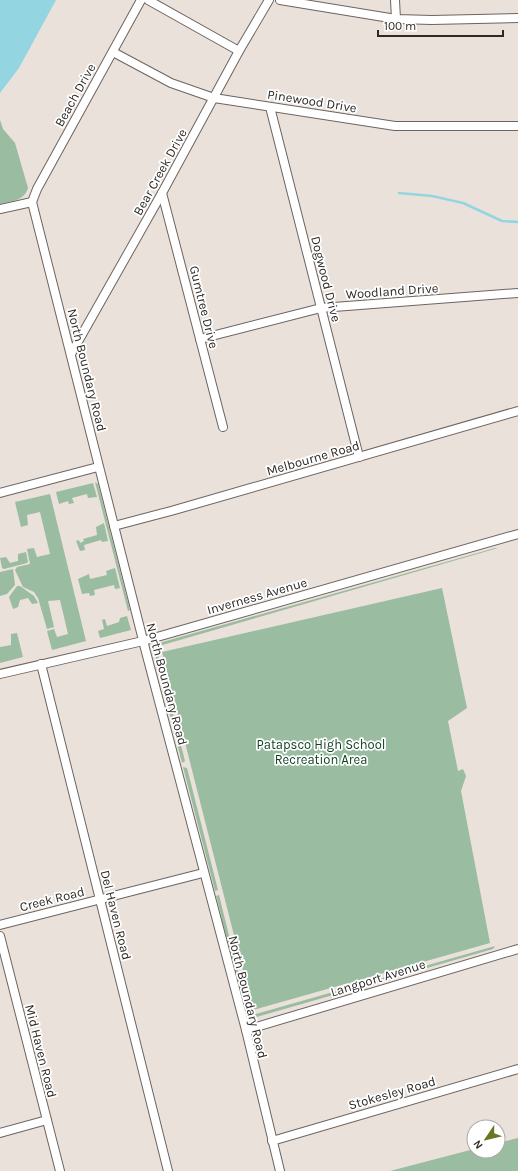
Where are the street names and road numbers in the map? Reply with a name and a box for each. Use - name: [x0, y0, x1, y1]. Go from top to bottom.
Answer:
- street label: Beach Drive: [51, 61, 99, 129]
- street label: Pinewood Drive: [266, 87, 358, 116]
- street label: Bear Creek Drive: [130, 126, 190, 218]
- street label: Dogwood Drive: [308, 235, 344, 324]
- street label: Gumtree Drive: [186, 264, 222, 350]
- street label: Woodland Drive: [345, 280, 439, 302]
- street label: North Boundary Road: [64, 307, 110, 433]
- street label: Melbourne Road: [265, 438, 361, 478]
- street label: Inverness Avenue: [205, 574, 309, 617]
- street label: North Boundary Road: [143, 621, 191, 747]
- street label: Del Haven Road: [98, 869, 134, 961]
- street label: Creek Road: [18, 884, 86, 914]
- street label: North Boundary Road: [225, 934, 271, 1060]
- street label: Langport Avenue: [329, 956, 428, 1000]
- street label: Mid Haven Road: [22, 1003, 60, 1099]
- street label: Stokesley Road: [347, 1073, 437, 1113]

